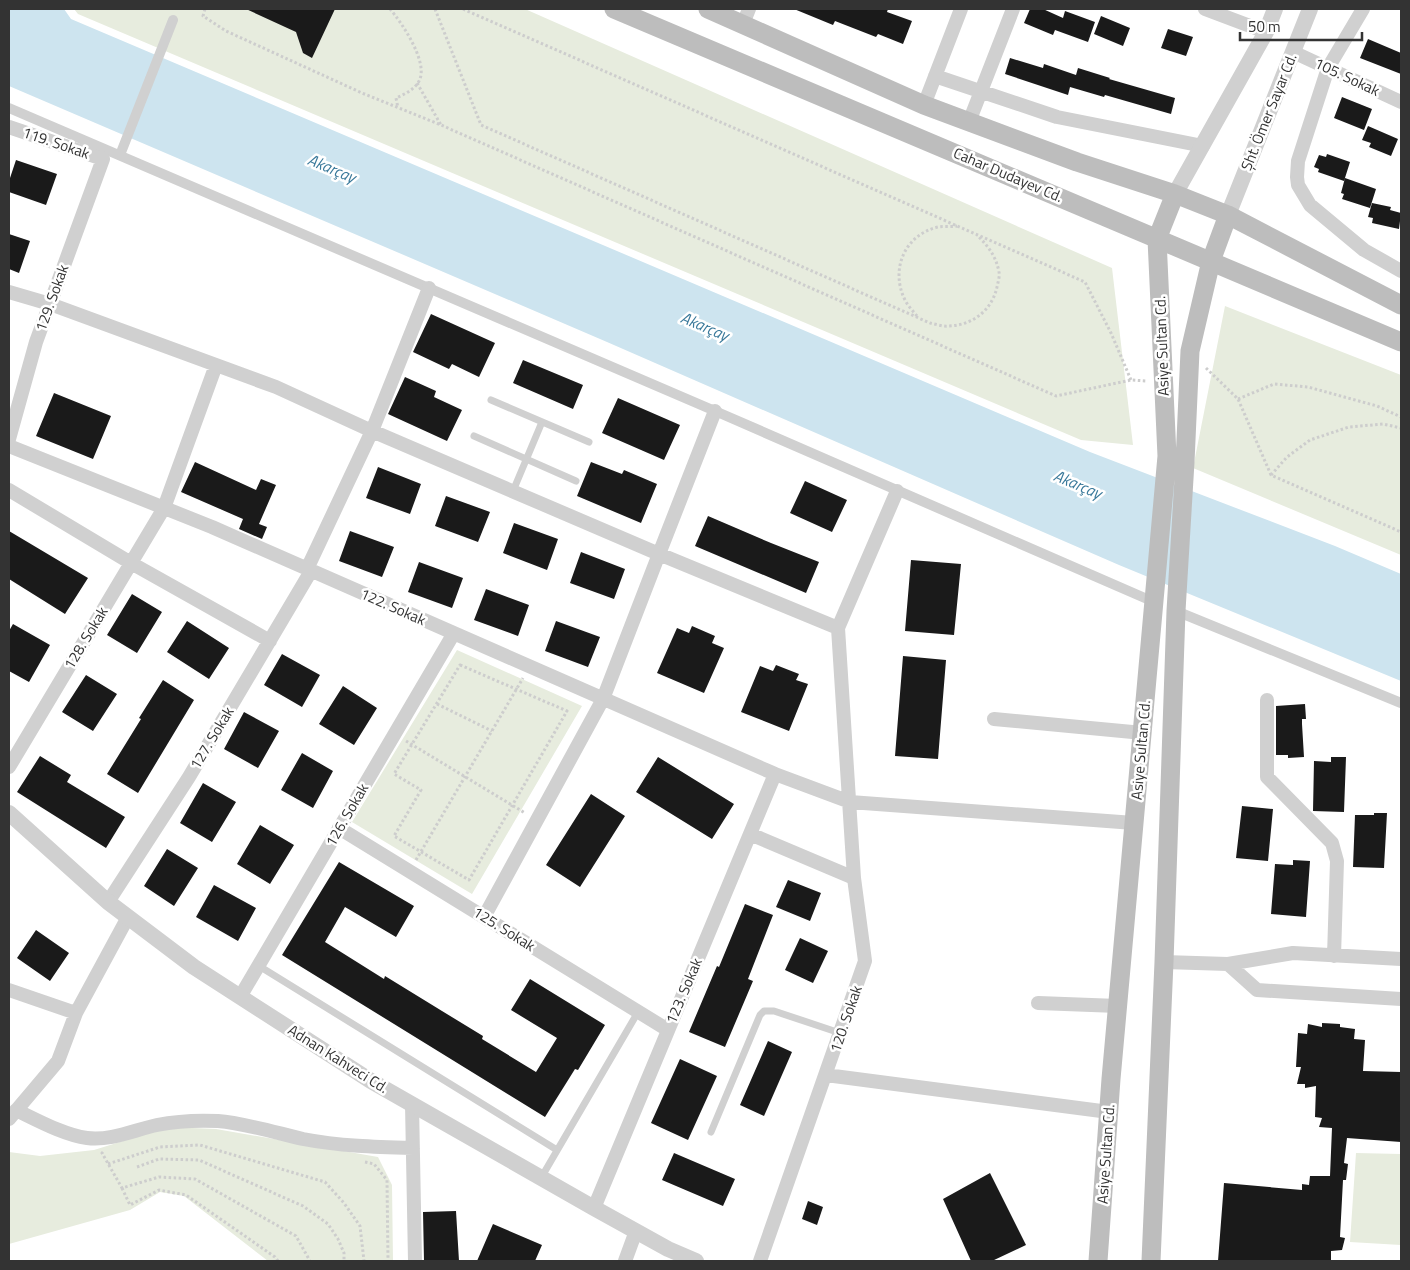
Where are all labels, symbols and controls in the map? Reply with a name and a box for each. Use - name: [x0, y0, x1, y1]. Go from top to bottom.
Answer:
- scale bar: [1240, 10, 1362, 42]
- text: 50 m: [1248, 15, 1281, 38]
- street label: Şht. Ömer Sayar Cd.: [1235, 50, 1302, 174]
- street label: 105. Sokak: [1311, 51, 1384, 102]
- street label: 119. Sokak: [19, 120, 93, 165]
- street label: Cahar Dudayev Cd.: [950, 141, 1067, 208]
- water label: Akarçay: [304, 147, 361, 190]
- street label: 129. Sokak: [29, 261, 74, 334]
- street label: Asiye Sultan Cd.: [1148, 296, 1175, 396]
- water label: Akarçay: [677, 305, 734, 348]
- water label: Akarçay: [1050, 463, 1107, 506]
- street label: 122. Sokak: [357, 582, 430, 631]
- street label: 128. Sokak: [58, 602, 113, 674]
- street label: Asiye Sultan Cd.: [1125, 699, 1156, 801]
- street label: 127. Sokak: [184, 702, 239, 774]
- street label: 126. Sokak: [319, 779, 374, 851]
- street label: 125. Sokak: [469, 900, 540, 957]
- street label: 123. Sokak: [659, 954, 708, 1027]
- street label: 120. Sokak: [823, 982, 868, 1056]
- street label: Adnan Kahveci Cd.: [284, 1018, 393, 1099]
- street label: Asiye Sultan Cd.: [1091, 1103, 1120, 1205]

